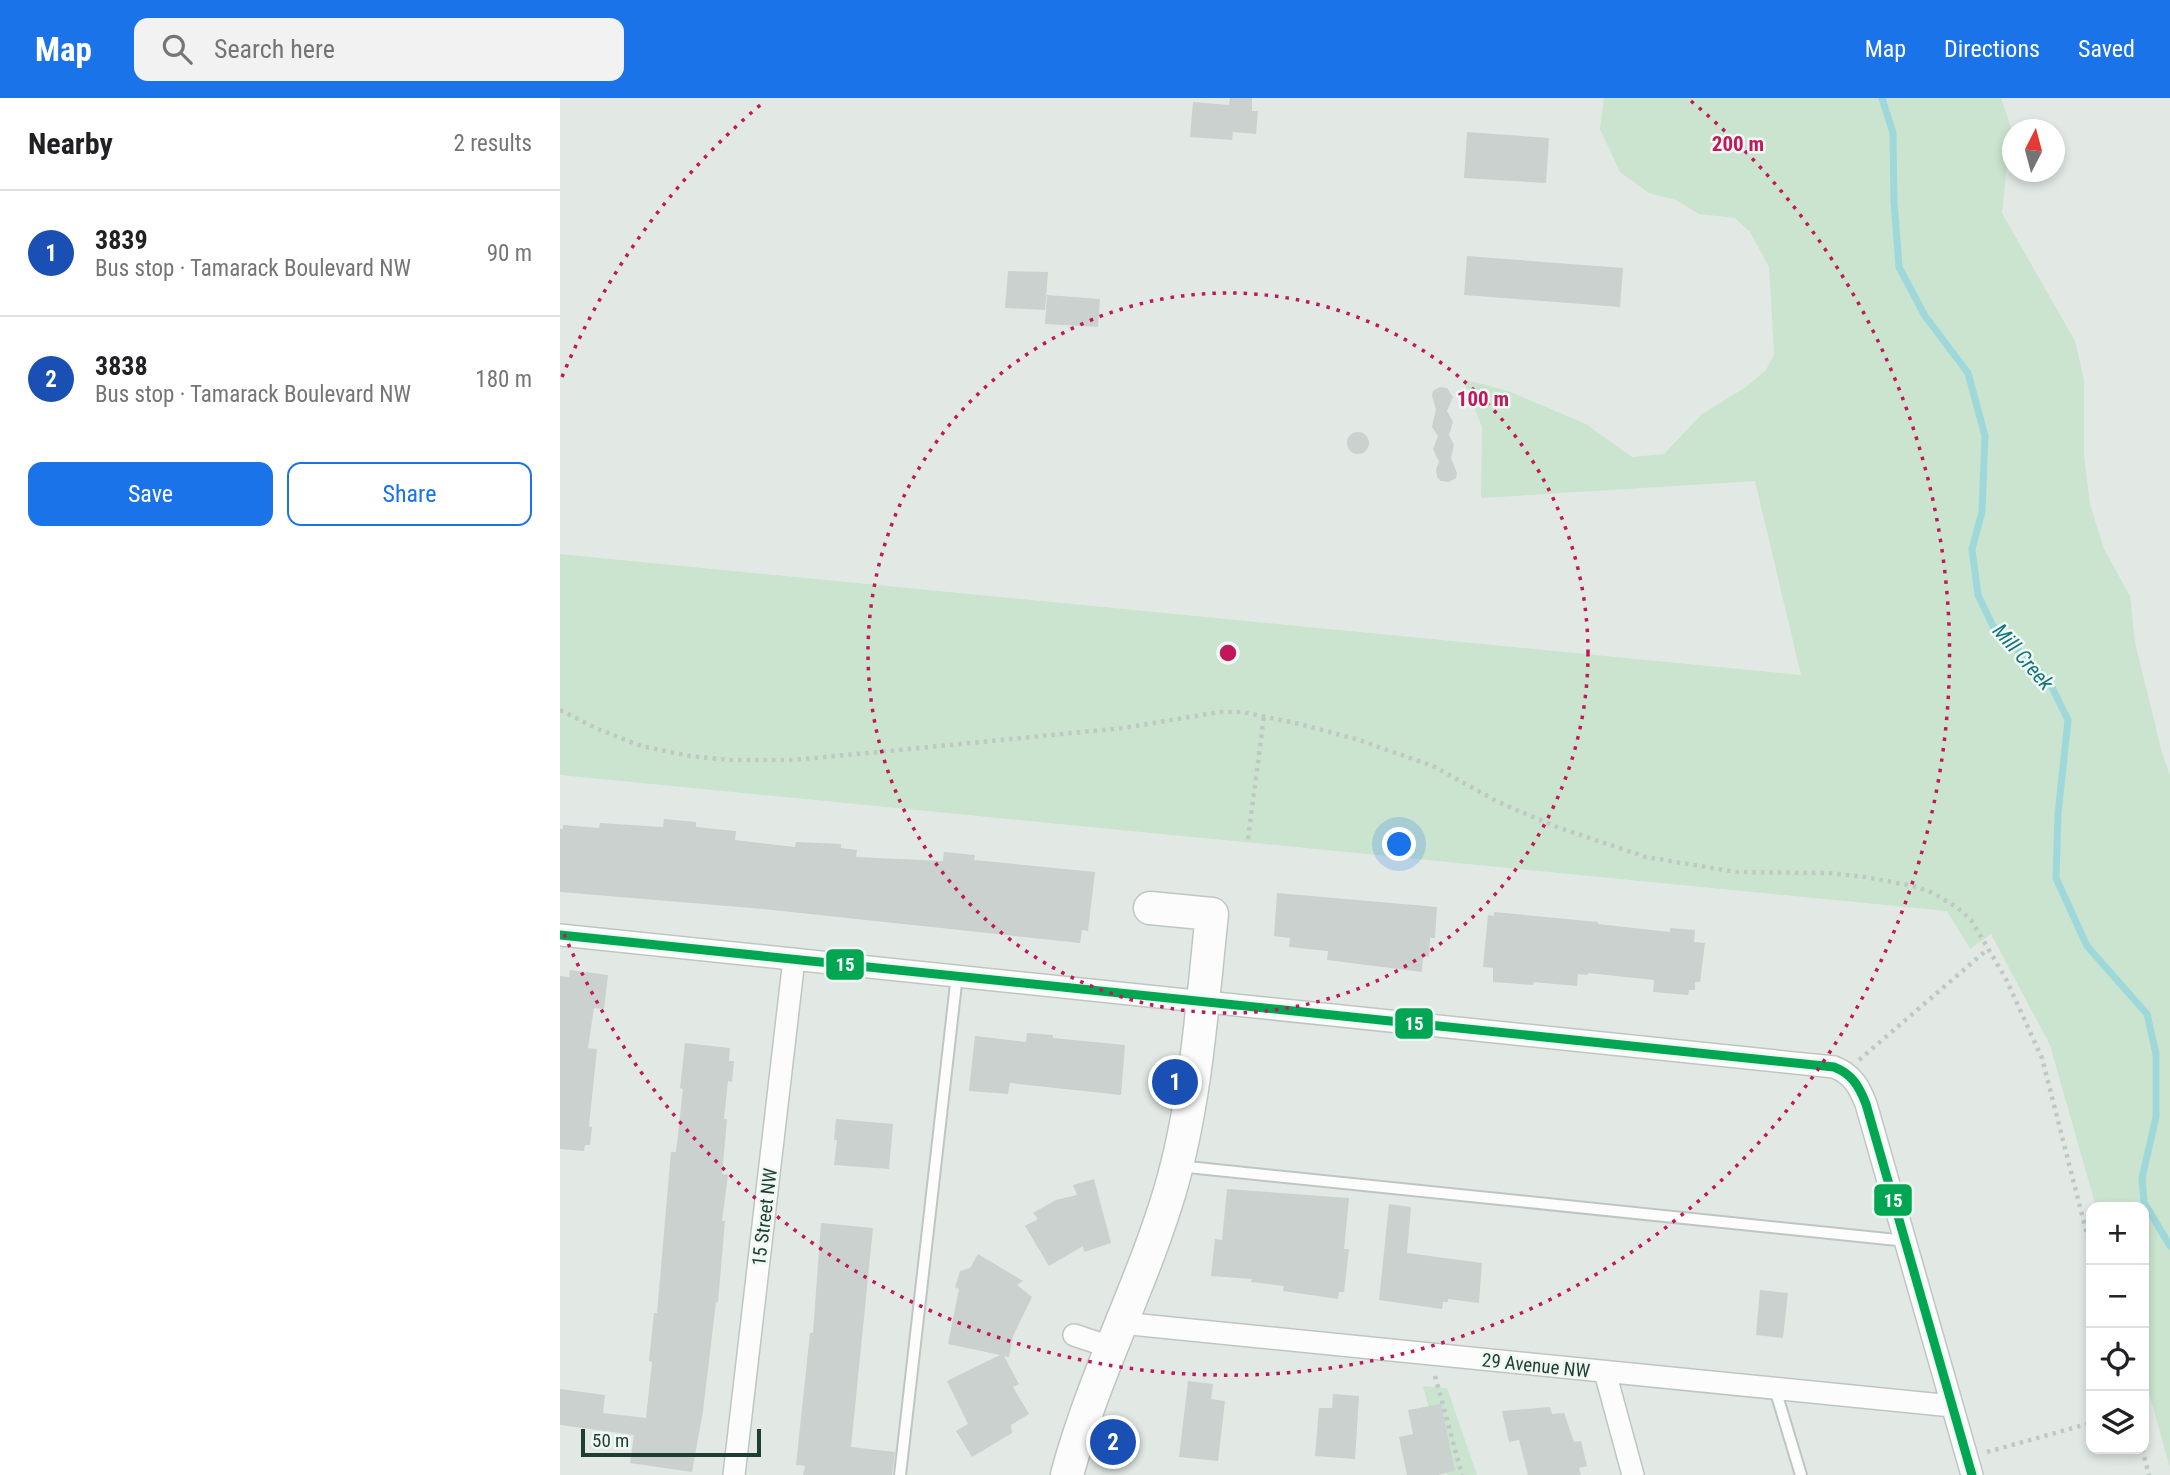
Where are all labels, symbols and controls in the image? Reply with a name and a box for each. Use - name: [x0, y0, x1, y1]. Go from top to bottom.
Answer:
- search box: [134, 18, 624, 81]
- text: Map: [35, 30, 92, 69]
- icon: search: [158, 30, 196, 68]
- text: Search here: [214, 34, 335, 64]
- text: Map: [1865, 35, 1906, 63]
- text: Directions: [1944, 35, 2040, 63]
- text: Saved: [2078, 35, 2135, 63]
- north arrow: [2002, 119, 2065, 182]
- text: Nearby: [28, 126, 113, 161]
- text: 2 results: [454, 130, 532, 157]
- text: 200 m: [1712, 132, 1764, 156]
- text: 3839: [95, 225, 148, 255]
- text: 1: [45, 240, 57, 267]
- text: 90 m: [487, 240, 532, 267]
- text: Bus stop · Tamarack Boulevard NW: [95, 255, 411, 282]
- text: 3838: [95, 351, 148, 381]
- text: 2: [45, 366, 57, 393]
- text: 180 m: [475, 366, 532, 393]
- text: Bus stop · Tamarack Boulevard NW: [95, 381, 411, 408]
- text: 100 m: [1457, 387, 1509, 411]
- button: Save: [28, 462, 273, 526]
- button: Share: [287, 462, 532, 526]
- water label: Mill Creek: [1988, 619, 2059, 696]
- centre of rings: [1216, 641, 1240, 665]
- your location: [1382, 827, 1416, 861]
- line badge: 15: [825, 948, 865, 981]
- text: 15: [835, 953, 855, 976]
- line badge: 15: [1394, 1007, 1434, 1040]
- text: 15: [1404, 1012, 1424, 1035]
- pin: 1: [1152, 1056, 1198, 1108]
- street label: 15 Street NW: [747, 1167, 782, 1267]
- line badge: 15: [1873, 1183, 1913, 1217]
- text: 15: [1883, 1189, 1903, 1212]
- map controls: [2086, 1202, 2149, 1454]
- button: +: [2086, 1202, 2149, 1265]
- button: −: [2086, 1265, 2149, 1328]
- button: locate: [2086, 1328, 2149, 1391]
- street label: 29 Avenue NW: [1481, 1348, 1591, 1383]
- button: layers: [2086, 1391, 2149, 1454]
- pin: 2: [1090, 1416, 1136, 1468]
- scale bar: [581, 1426, 761, 1458]
- text: 50 m: [592, 1429, 629, 1452]

